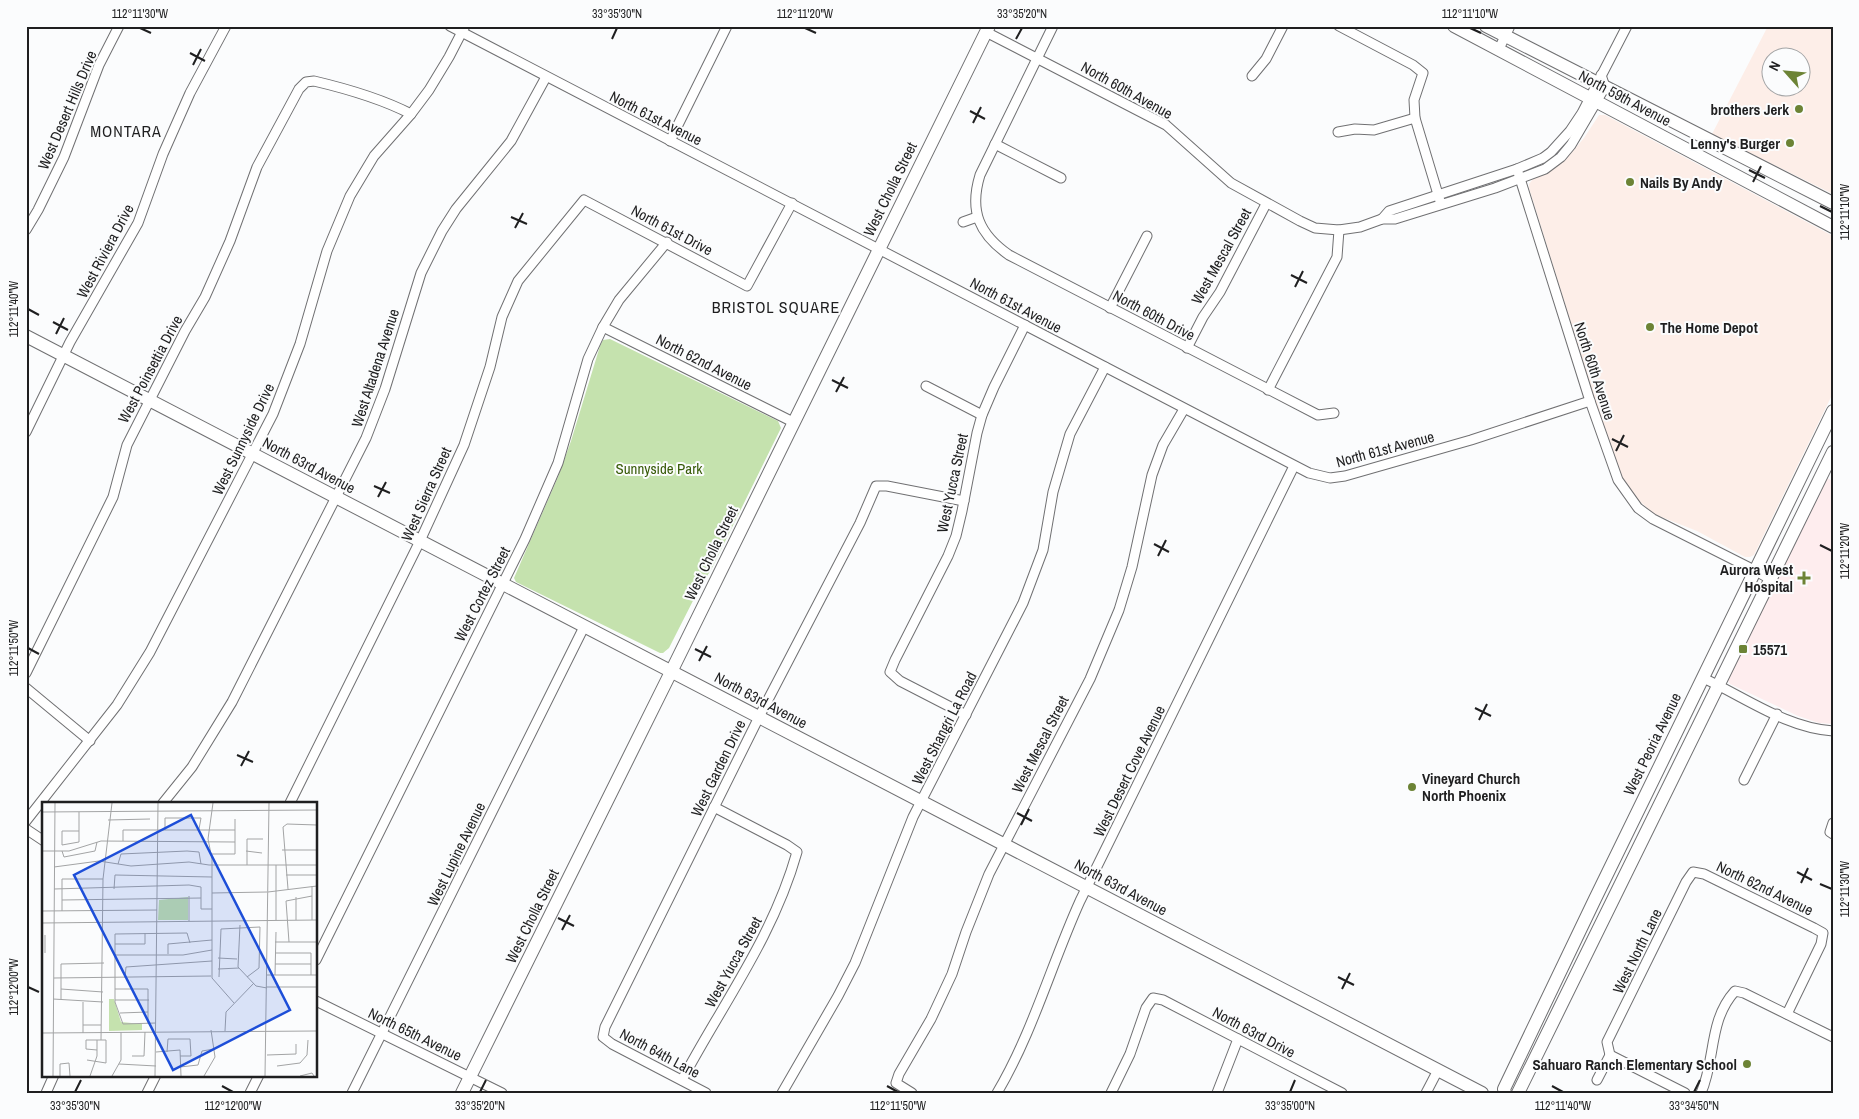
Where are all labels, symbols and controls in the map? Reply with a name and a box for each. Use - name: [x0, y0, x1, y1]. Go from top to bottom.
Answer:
- text: 112°11'30"W: [112, 6, 169, 22]
- text: 33°35'30"N: [592, 6, 642, 22]
- text: 112°11'20"W: [777, 6, 834, 22]
- text: 33°35'20"N: [997, 6, 1047, 22]
- text: 112°11'10"W: [1442, 6, 1499, 22]
- street label: West Desert Hills Drive: [32, 47, 102, 173]
- north arrow: [1762, 48, 1812, 98]
- street label: North 60th Avenue: [1077, 56, 1177, 124]
- text: N: [1765, 58, 1784, 74]
- street label: North 59th Avenue: [1575, 65, 1675, 131]
- street label: North 61st Avenue: [606, 86, 706, 150]
- place label: brothers Jerk: [1710, 99, 1789, 120]
- marker: brothers Jerk: [1793, 103, 1805, 115]
- district label: MONTARA: [90, 120, 162, 142]
- place label: Lenny's Burger: [1690, 133, 1780, 154]
- marker: Lenny's Burger: [1784, 137, 1796, 149]
- street label: West Cholla Street: [858, 138, 922, 240]
- place label: Nails By Andy: [1640, 172, 1722, 193]
- marker: Nails By Andy: [1624, 176, 1636, 188]
- text: 112°11'10"W: [1837, 183, 1853, 240]
- street label: West Riviera Drive: [71, 200, 139, 302]
- street label: North 61st Drive: [628, 200, 717, 260]
- street label: West Mescal Street: [1186, 204, 1256, 308]
- street label: North 61st Avenue: [966, 272, 1066, 338]
- text: 112°11'40"W: [6, 280, 22, 337]
- street label: North 60th Drive: [1109, 285, 1199, 346]
- district label: BRISTOL SQUARE: [712, 296, 840, 318]
- street label: West Altadena Avenue: [346, 306, 404, 430]
- street label: West Poinsettia Drive: [113, 311, 187, 427]
- place label: The Home Depot: [1660, 317, 1758, 338]
- street label: North 60th Avenue: [1569, 319, 1621, 423]
- marker: The Home Depot: [1644, 321, 1656, 333]
- street label: North 62nd Avenue: [652, 329, 756, 395]
- street label: West Sunnyside Drive: [207, 379, 279, 499]
- street label: North 61st Avenue: [1334, 426, 1437, 472]
- street label: West Yucca Street: [931, 431, 973, 534]
- street label: North 63rd Avenue: [259, 432, 359, 498]
- street label: West Sierra Street: [396, 443, 456, 544]
- park label: Sunnyside Park: [616, 458, 703, 479]
- street label: West Cholla Street: [679, 502, 743, 604]
- text: 112°11'20"W: [1837, 522, 1853, 579]
- street label: West Cortez Street: [449, 543, 515, 645]
- place label: Aurora West Hospital: [1720, 559, 1793, 597]
- marker: Aurora West Hospital: [1797, 571, 1811, 585]
- text: 112°11'50"W: [6, 619, 22, 676]
- place label: 15571: [1753, 639, 1787, 660]
- marker: 15571: [1737, 643, 1749, 655]
- street label: North 63rd Avenue: [711, 667, 811, 733]
- street label: West Shangri La Road: [906, 668, 982, 788]
- street label: West Peoria Avenue: [1618, 689, 1686, 799]
- street label: West Mescal Street: [1006, 691, 1074, 796]
- street label: West Desert Cove Avenue: [1088, 702, 1170, 840]
- street label: West Garden Drive: [686, 716, 751, 820]
- place label: Vineyard Church North Phoenix: [1422, 768, 1520, 806]
- marker: Vineyard Church North Phoenix: [1406, 781, 1418, 793]
- street label: West Lupine Avenue: [422, 798, 490, 909]
- inset map: [42, 802, 318, 1076]
- street label: North 63rd Avenue: [1071, 854, 1171, 920]
- street label: North 62nd Avenue: [1713, 856, 1817, 921]
- text: 112°11'30"W: [1837, 860, 1853, 917]
- street label: West Cholla Street: [500, 865, 564, 967]
- street label: West North Lane: [1607, 905, 1667, 997]
- street label: West Yucca Street: [699, 912, 767, 1011]
- text: 112°12'00"W: [6, 958, 22, 1016]
- street label: North 63rd Drive: [1209, 1001, 1299, 1063]
- street label: North 65th Avenue: [365, 1002, 465, 1066]
- street label: North 64th Lane: [616, 1023, 704, 1083]
- place label: Sahuaro Ranch Elementary School: [1533, 1054, 1737, 1075]
- marker: Sahuaro Ranch Elementary School: [1741, 1058, 1753, 1070]
- text: 33°35'30"N: [50, 1098, 100, 1114]
- text: 112°12'00"W: [204, 1098, 262, 1114]
- text: 33°35'20"N: [455, 1098, 505, 1114]
- text: 112°11'50"W: [870, 1098, 927, 1114]
- text: 33°35'00"N: [1265, 1098, 1315, 1114]
- text: 112°11'40"W: [1535, 1098, 1592, 1114]
- text: 33°34'50"N: [1669, 1098, 1719, 1114]

